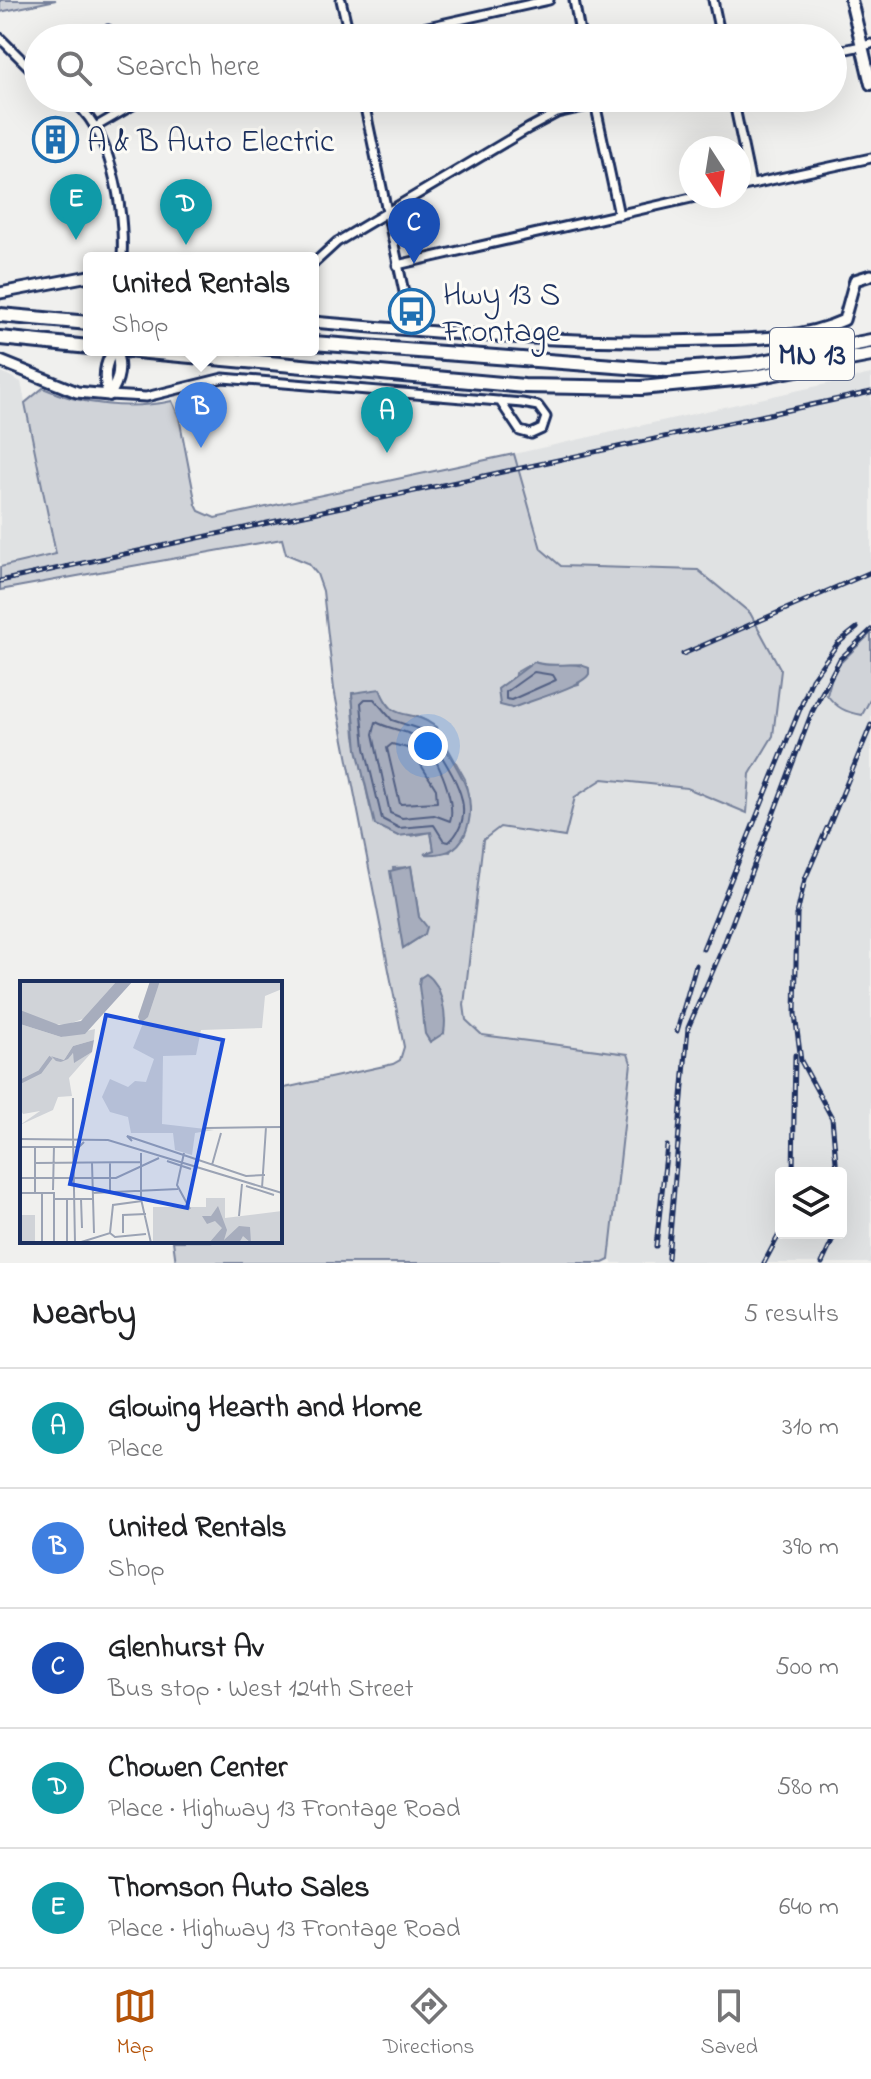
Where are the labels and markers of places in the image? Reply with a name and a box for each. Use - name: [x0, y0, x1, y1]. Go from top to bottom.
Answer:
- building icon: A & B Auto Electric: [32, 116, 80, 164]
- place label: A & B Auto Electric: [87, 120, 335, 167]
- pin: E: [50, 174, 102, 240]
- pin: D: [160, 179, 212, 245]
- pin: C: [388, 198, 440, 264]
- place label: Hwy 13 S Frontage: [442, 273, 561, 357]
- bus stop icon: Hwy 13 S Frontage: [388, 287, 436, 335]
- pin: B: [175, 382, 227, 448]
- pin: A: [361, 387, 413, 453]

